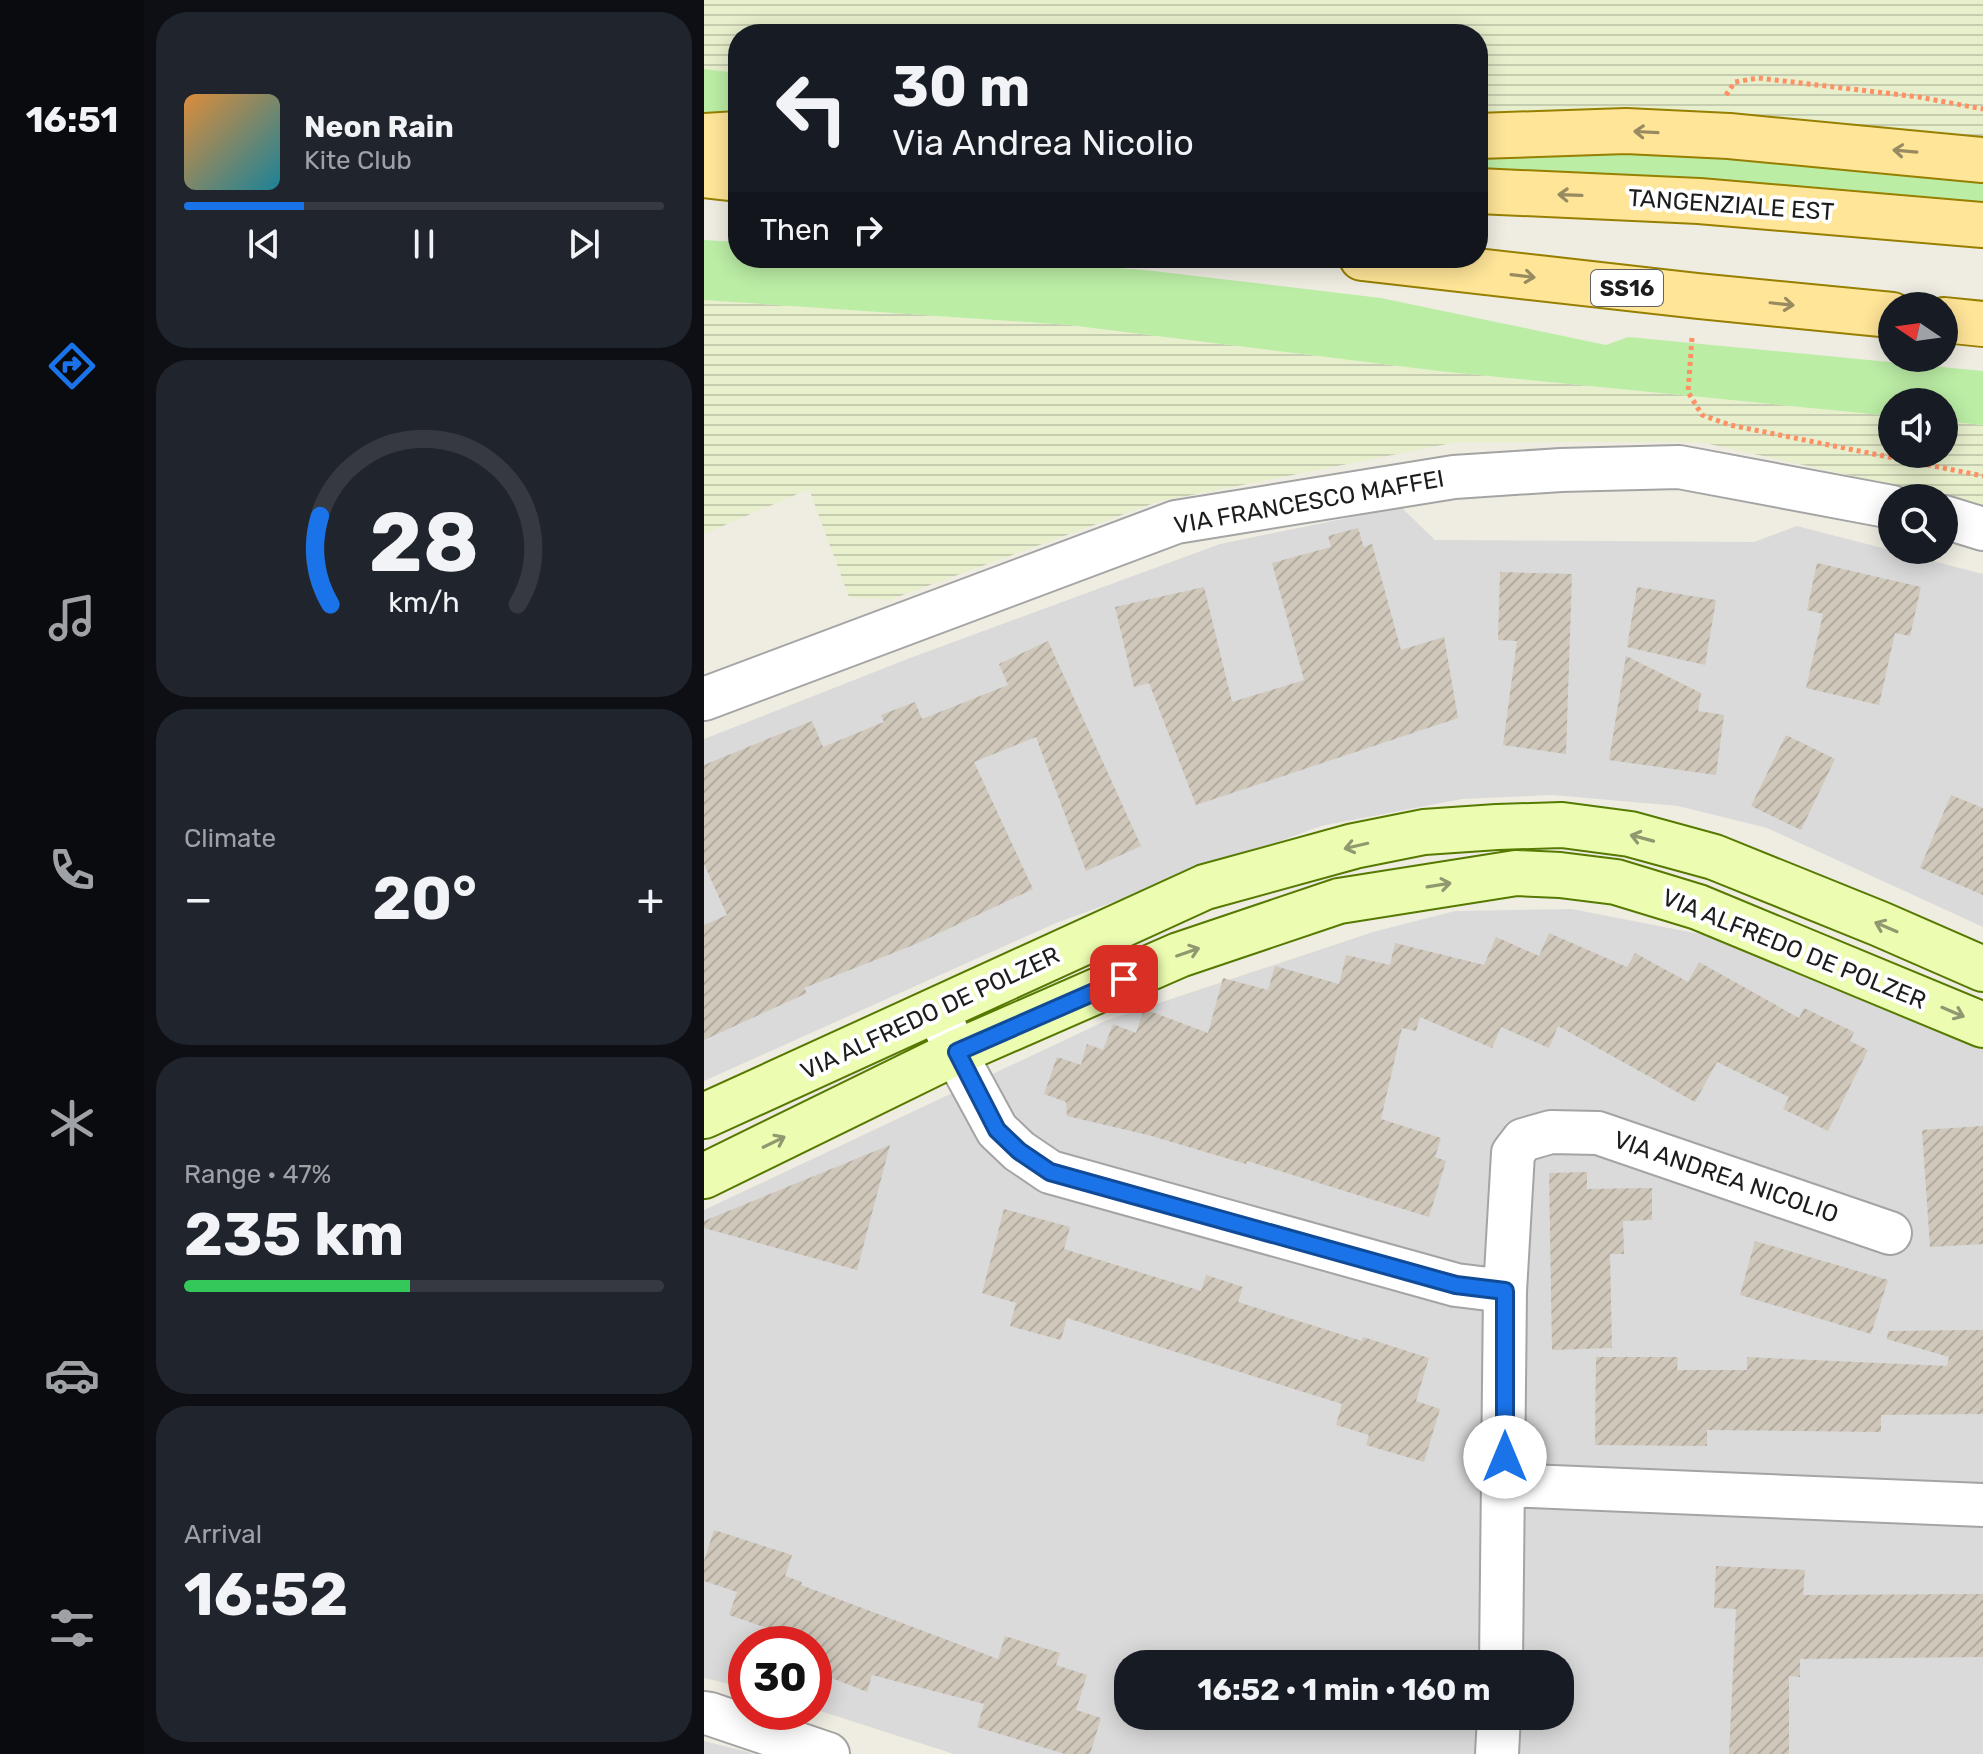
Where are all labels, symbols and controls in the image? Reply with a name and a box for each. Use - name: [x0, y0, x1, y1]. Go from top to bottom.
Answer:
- text: 30 m: [892, 54, 1030, 120]
- icon: left: [760, 56, 864, 160]
- text: 16:51: [26, 98, 118, 141]
- text: Neon Rain: [304, 109, 454, 145]
- text: Via Andrea Nicolio: [892, 121, 1194, 164]
- one-way arrow: [1633, 124, 1660, 139]
- one-way arrow: [1893, 144, 1919, 159]
- text: Kite Club: [304, 145, 412, 176]
- street label: TANGENZIALE EST: [1627, 184, 1835, 226]
- one-way arrow: [1557, 188, 1584, 203]
- icon: right: [846, 208, 890, 252]
- text: Then: [760, 212, 830, 248]
- icon: previous: [242, 222, 286, 266]
- icon: pause: [402, 222, 446, 266]
- icon: next: [562, 222, 606, 266]
- one-way arrow: [1510, 269, 1535, 284]
- road number: SS16: [1591, 270, 1663, 306]
- north arrow: [1878, 292, 1958, 372]
- map controls: [1878, 292, 1958, 564]
- one-way arrow: [1768, 297, 1795, 312]
- icon: directions: [44, 338, 100, 394]
- button: sound: [1878, 388, 1958, 468]
- street label: VIA FRANCESCO MAFFEI: [1172, 464, 1446, 540]
- button: search: [1878, 484, 1958, 564]
- text: 28: [369, 492, 479, 591]
- text: km/h: [388, 585, 460, 619]
- icon: music: [44, 590, 100, 646]
- text: Climate: [184, 823, 276, 854]
- one-way arrow: [1629, 829, 1655, 844]
- one-way arrow: [1344, 839, 1370, 854]
- icon: phone: [44, 842, 100, 898]
- text: 20°: [372, 863, 477, 934]
- text: −: [184, 873, 213, 925]
- text: +: [637, 873, 664, 925]
- one-way arrow: [1426, 877, 1451, 892]
- street label: VIA ALFREDO DE POLZER: [1658, 883, 1930, 1015]
- one-way arrow: [1874, 918, 1899, 933]
- street label: VIA ALFREDO DE POLZER: [796, 941, 1064, 1085]
- one-way arrow: [1175, 943, 1200, 958]
- pin: [1090, 945, 1158, 1013]
- icon: arrive: [1102, 957, 1146, 1001]
- one-way arrow: [1940, 1006, 1964, 1021]
- icon: climate: [44, 1095, 100, 1151]
- street label: VIA ANDREA NICOLIO: [1610, 1125, 1842, 1229]
- one-way arrow: [762, 1134, 786, 1149]
- text: Range · 47%: [184, 1159, 331, 1190]
- text: 235 km: [184, 1199, 404, 1270]
- icon: car: [44, 1347, 100, 1403]
- position arrow: [1463, 1415, 1547, 1499]
- text: Arrival: [184, 1519, 262, 1550]
- text: 16:52: [184, 1559, 348, 1630]
- icon: filters: [44, 1600, 100, 1656]
- speed limit sign: 30: [728, 1626, 832, 1730]
- text: 16:52 · 1 min · 160 m: [1198, 1672, 1490, 1708]

